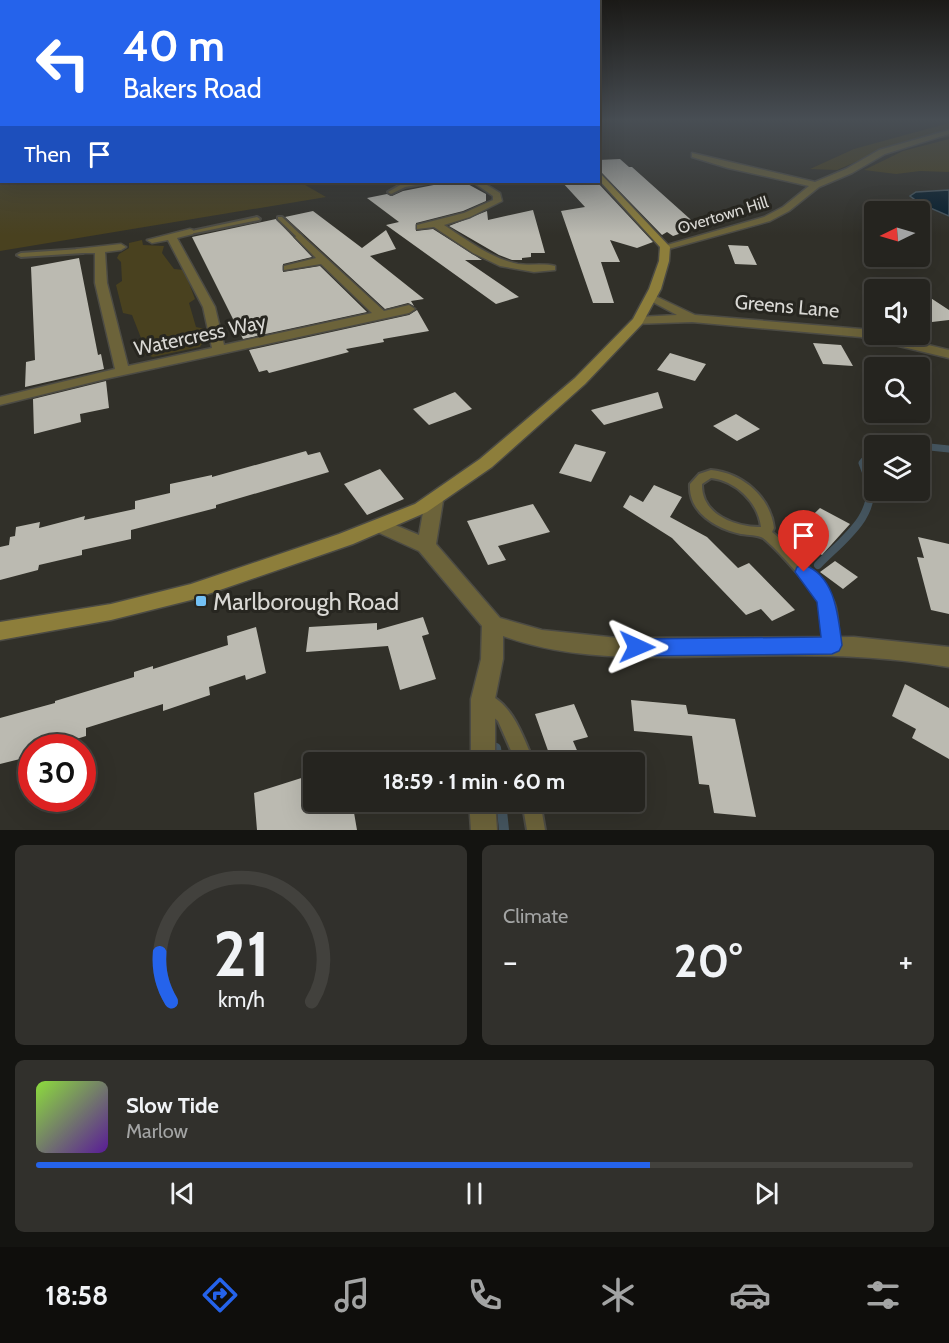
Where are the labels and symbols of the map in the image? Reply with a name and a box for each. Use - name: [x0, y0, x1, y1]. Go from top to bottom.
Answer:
- street label: Overtown Hill: [675, 192, 771, 238]
- north arrow: [864, 201, 930, 267]
- street label: Greens Lane: [734, 289, 840, 323]
- street label: Watercress Way: [132, 309, 268, 361]
- pin: [778, 510, 829, 572]
- place label: Marlborough Road: [213, 587, 399, 616]
- marker: Marlborough Road: [194, 594, 208, 608]
- position arrow: [605, 615, 669, 679]
- speed limit sign: 30: [18, 734, 96, 812]

